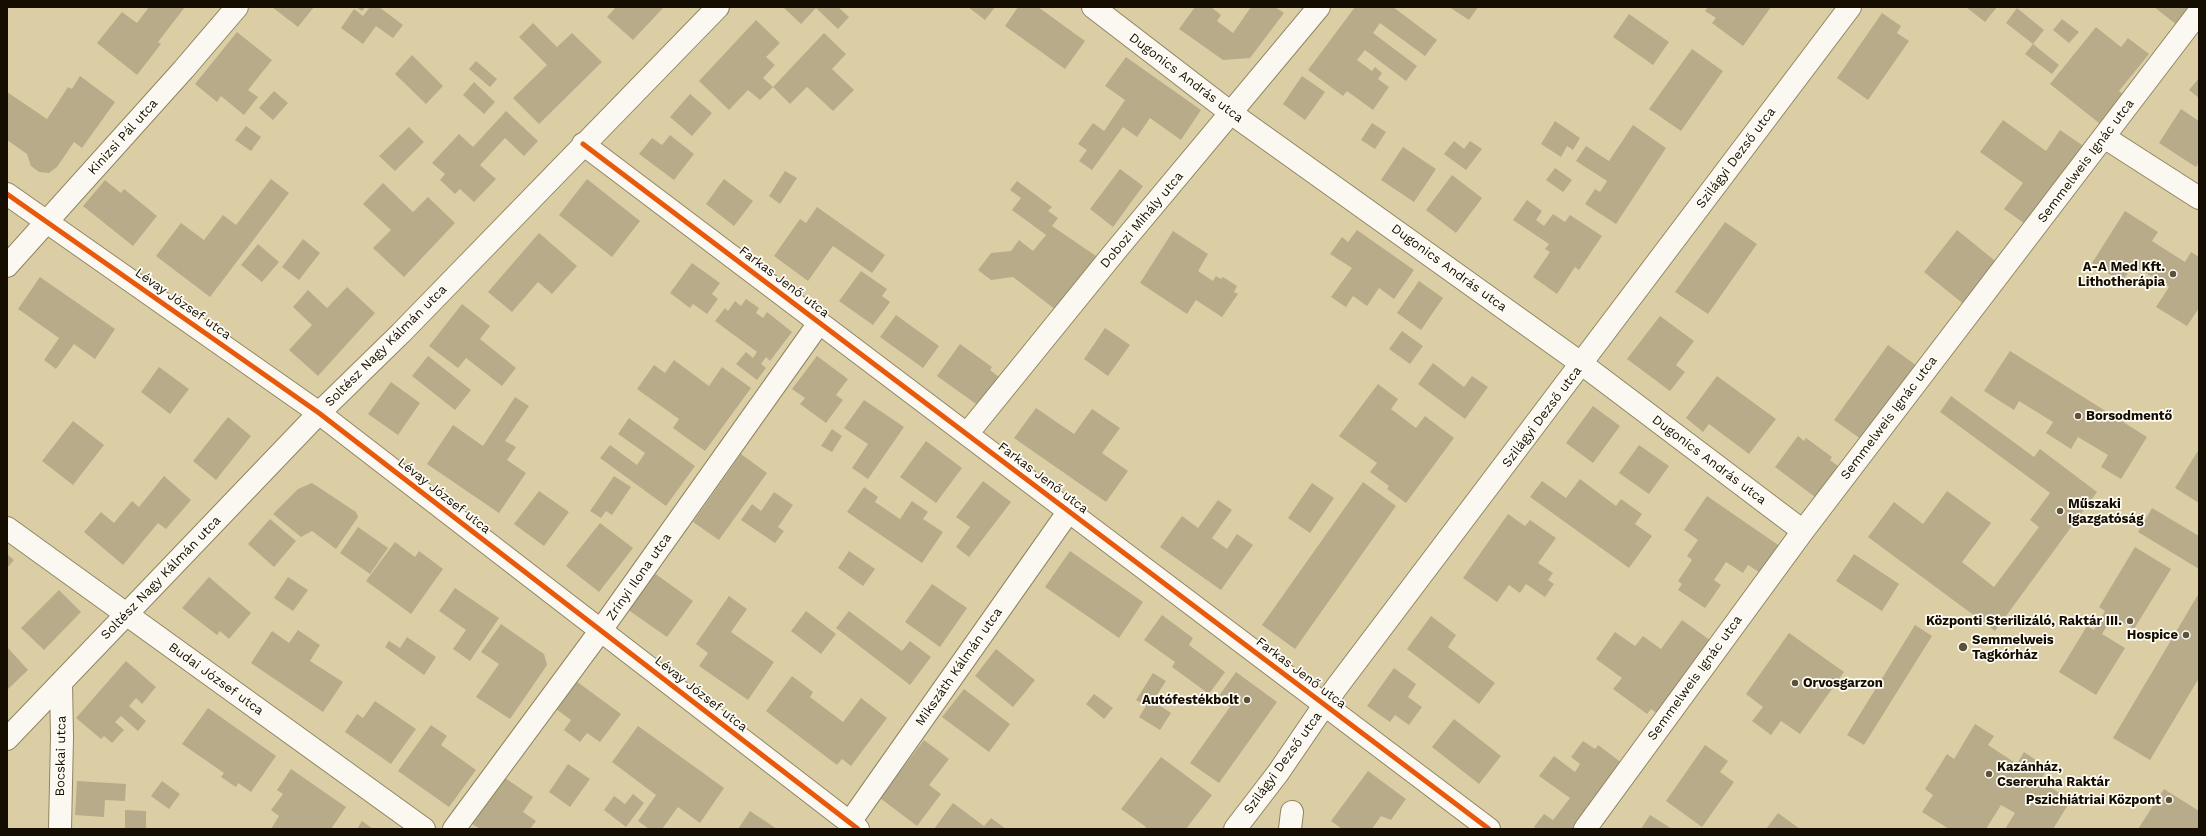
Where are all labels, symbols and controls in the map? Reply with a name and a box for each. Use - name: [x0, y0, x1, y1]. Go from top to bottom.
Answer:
- street label: Dugonics András utca: [1126, 30, 1246, 126]
- street label: Kinizsi Pál utca: [85, 96, 161, 178]
- street label: Semmelweis Ignác utca: [2034, 96, 2138, 226]
- street label: Szilágyi Dezső utca: [1693, 104, 1779, 212]
- street label: Dobozi Mihály utca: [1097, 169, 1187, 271]
- street label: Dugonics András utca: [1388, 221, 1510, 315]
- street label: Farkas Jenő utca: [736, 243, 832, 321]
- place label: A-A Med Kft. Lithotherápia: [2078, 259, 2165, 290]
- street label: Lévay József utca: [132, 265, 234, 343]
- marker: A-A Med Kft. Lithotherápia: [2168, 269, 2178, 279]
- street label: Soltész Nagy Kálmán utca: [322, 282, 450, 410]
- street label: Semmelweis Ignác utca: [1837, 353, 1941, 483]
- street label: Szilágyi Dezső utca: [1499, 363, 1585, 471]
- place label: Borsodmentő: [2086, 408, 2172, 424]
- marker: Borsodmentő: [2073, 411, 2083, 421]
- street label: Dugonics András utca: [1649, 412, 1769, 508]
- street label: Farkas Jenő utca: [995, 439, 1091, 517]
- street label: Lévay József utca: [395, 455, 493, 537]
- place label: Műszaki Igazgatóság: [2068, 496, 2143, 527]
- marker: Műszaki Igazgatóság: [2055, 506, 2065, 516]
- street label: Soltész Nagy Kálmán utca: [98, 513, 224, 643]
- street label: Zrínyi Ilona utca: [603, 530, 675, 624]
- street label: Mikszáth Kálmán utca: [912, 605, 1006, 729]
- street label: Semmelweis Ignác utca: [1644, 612, 1746, 744]
- place label: Központi Sterilizáló, Raktár III.: [1926, 613, 2122, 629]
- marker: Központi Sterilizáló, Raktár III.: [2125, 616, 2135, 626]
- place label: Hospice: [2127, 627, 2178, 643]
- marker: Hospice: [2181, 630, 2191, 640]
- place label: Semmelweis Tagkórház: [1972, 632, 2054, 663]
- street label: Farkas Jenő utca: [1253, 634, 1349, 712]
- street label: Budai József utca: [165, 639, 267, 719]
- marker: Semmelweis Tagkórház: [1957, 641, 1969, 653]
- street label: Lévay József utca: [652, 653, 750, 735]
- place label: Orvosgarzon: [1803, 675, 1883, 691]
- marker: Orvosgarzon: [1790, 678, 1800, 688]
- place label: Autófestékbolt: [1142, 692, 1239, 708]
- marker: Autófestékbolt: [1242, 695, 1252, 705]
- street label: Szilágyi Dezső utca: [1241, 709, 1325, 817]
- street label: Bocskai utca: [52, 715, 70, 797]
- place label: Kazánház, Csereruha Raktár: [1997, 759, 2110, 790]
- marker: Kazánház, Csereruha Raktár: [1984, 769, 1994, 779]
- place label: Pszichiátriai Központ: [2026, 792, 2161, 808]
- marker: Pszichiátriai Központ: [2164, 795, 2174, 805]

